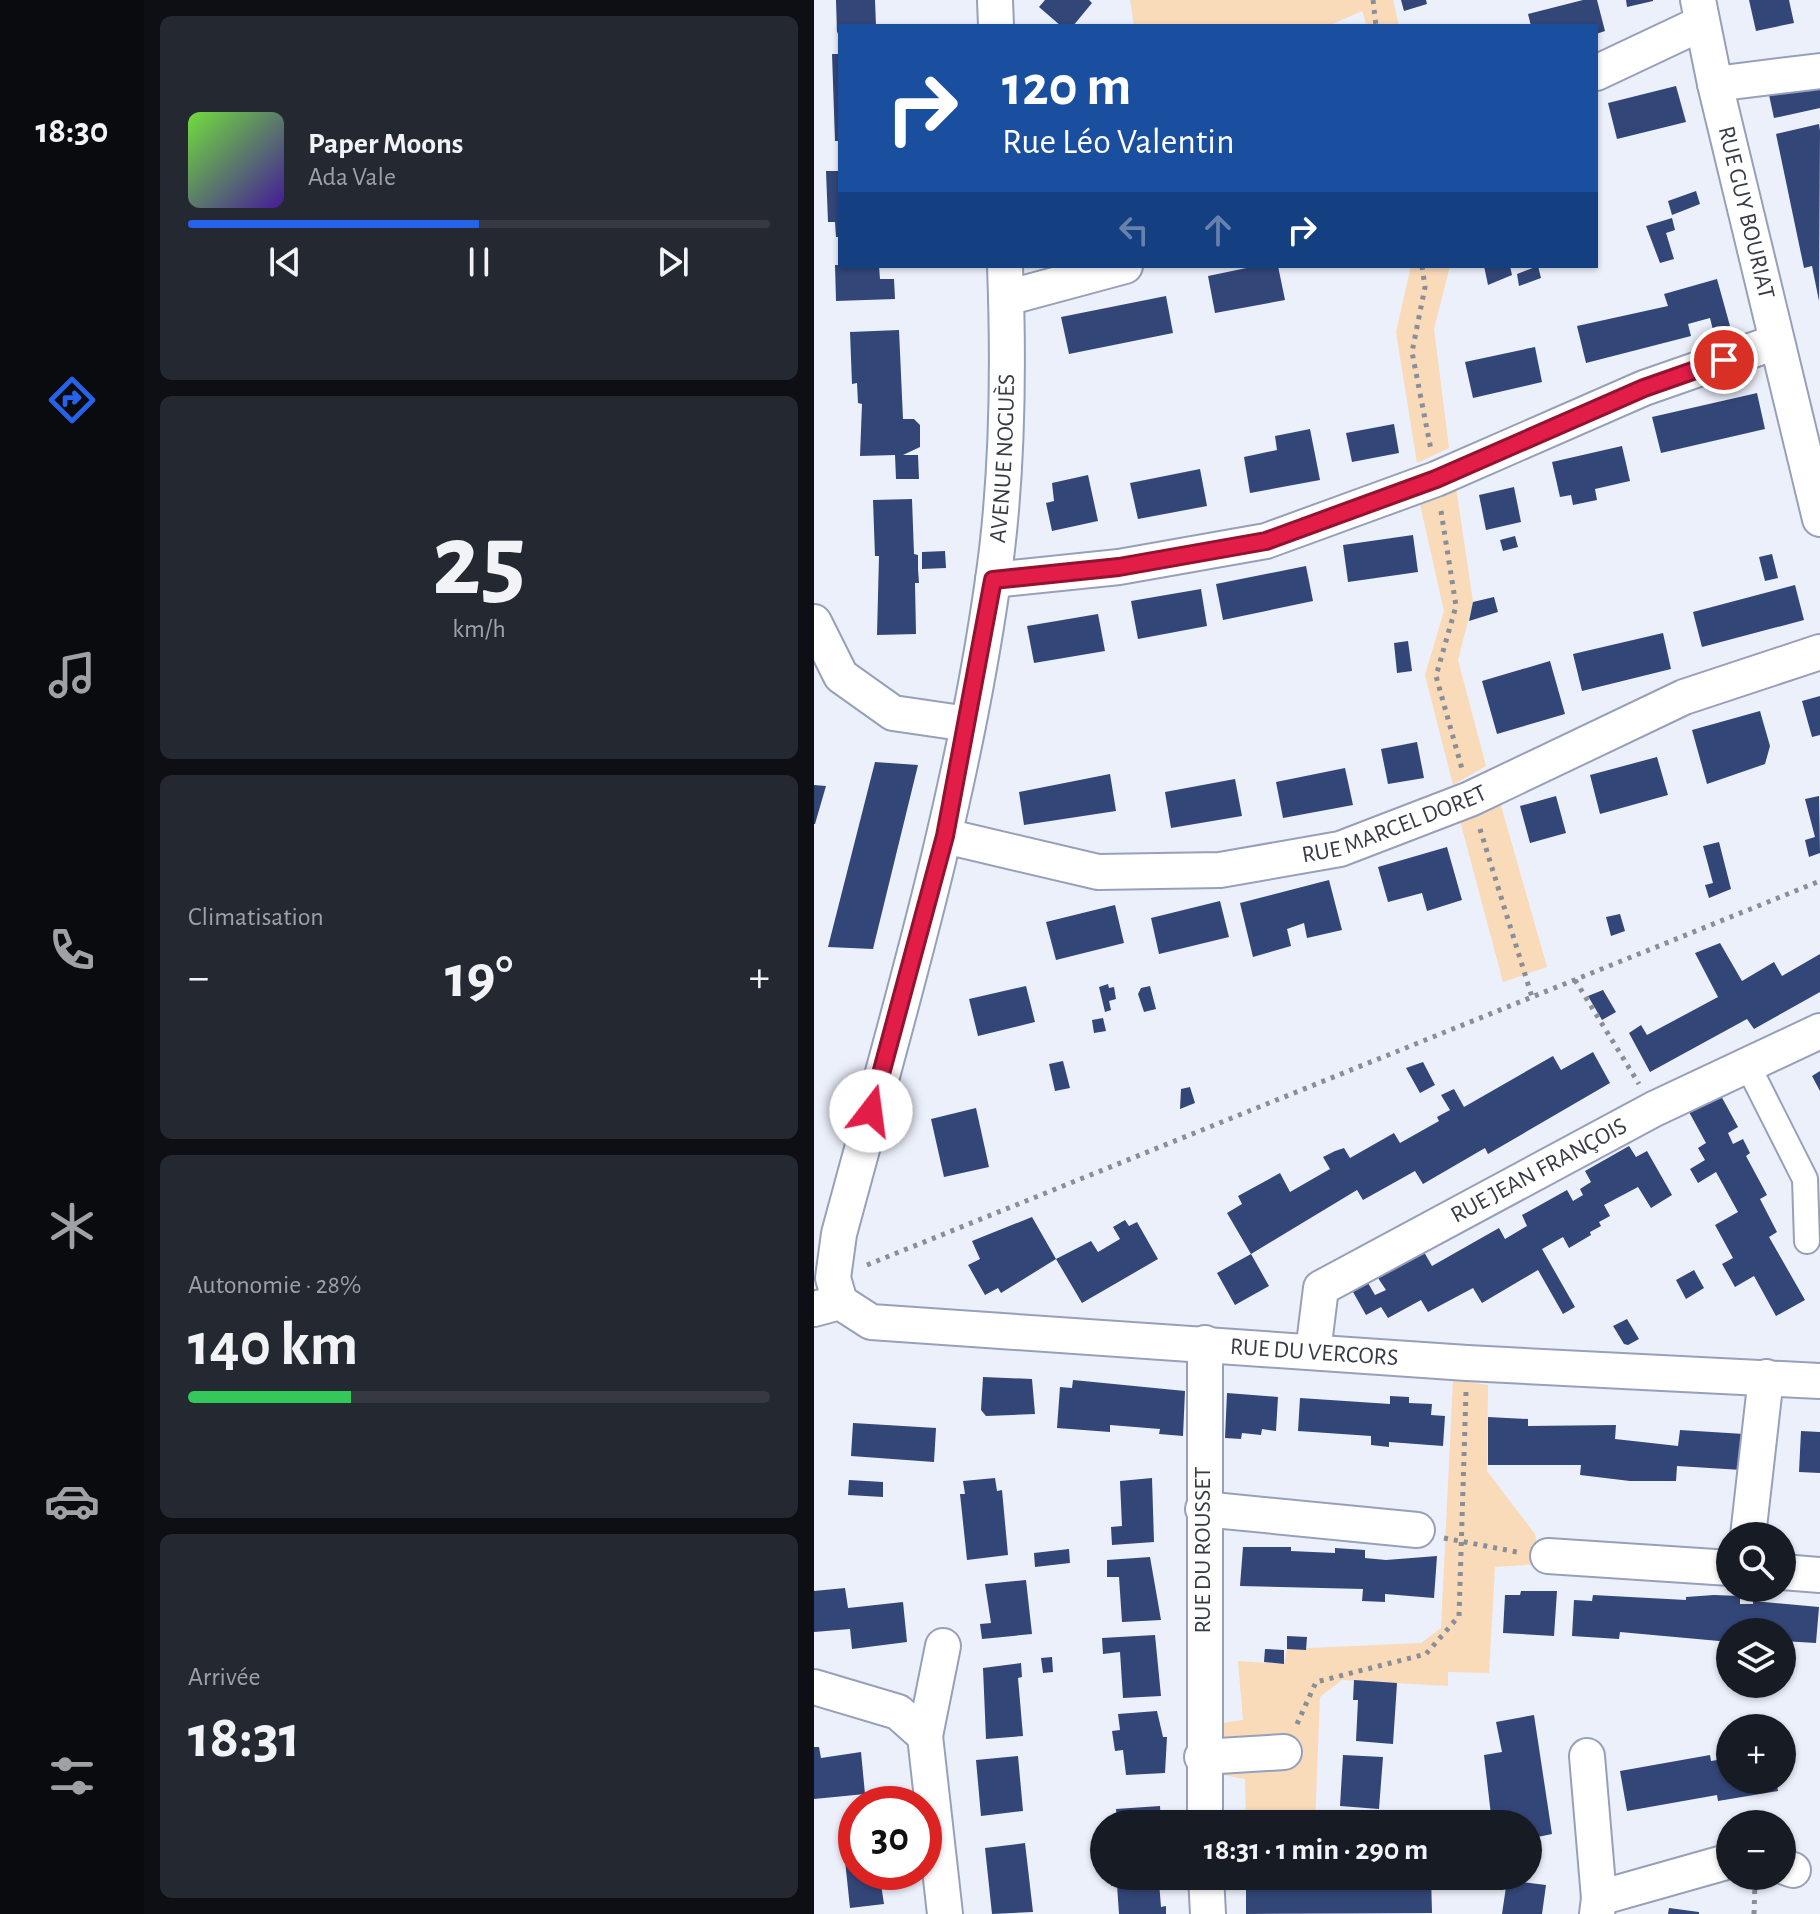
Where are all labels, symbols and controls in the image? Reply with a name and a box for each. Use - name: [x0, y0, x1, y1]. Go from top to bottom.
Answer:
- icon: right: [870, 56, 974, 160]
- text: 120 m: [1002, 59, 1131, 115]
- text: 18:30: [35, 113, 109, 149]
- text: Rue Léo Valentin: [1002, 124, 1235, 160]
- street label: RUE GUY BOURIAT: [1714, 124, 1779, 302]
- text: Paper Moons: [308, 129, 463, 159]
- text: Ada Vale: [308, 164, 396, 190]
- icon: left: [1112, 208, 1156, 252]
- icon: ahead: [1196, 208, 1240, 252]
- icon: right: [1280, 208, 1324, 252]
- icon: previous: [263, 240, 307, 284]
- icon: pause: [457, 240, 501, 284]
- icon: next: [651, 240, 695, 284]
- pin: [1690, 326, 1758, 394]
- icon: arrive: [1702, 338, 1746, 382]
- icon: directions: [44, 372, 100, 428]
- street label: AVENUE NOGUÈS: [986, 374, 1019, 544]
- text: 25: [432, 510, 526, 614]
- text: km/h: [452, 616, 506, 642]
- icon: music: [44, 647, 100, 703]
- street label: RUE MARCEL DORET: [1300, 781, 1491, 867]
- text: Climatisation: [188, 904, 324, 930]
- icon: phone: [44, 922, 100, 978]
- text: 19°: [445, 948, 513, 1008]
- text: −: [188, 956, 209, 1000]
- text: +: [749, 956, 770, 1000]
- position arrow: [829, 1069, 913, 1153]
- street label: RUE JEAN FRANÇOIS: [1447, 1114, 1631, 1228]
- icon: climate: [44, 1198, 100, 1254]
- text: Autonomie · 28%: [188, 1272, 361, 1298]
- text: 140 km: [188, 1316, 358, 1376]
- street label: RUE DU VERCORS: [1229, 1335, 1399, 1370]
- street label: RUE DU ROUSSET: [1191, 1466, 1215, 1634]
- icon: car: [44, 1473, 100, 1529]
- map controls: [1716, 1522, 1796, 1890]
- button: search: [1716, 1522, 1796, 1602]
- button: layers: [1716, 1618, 1796, 1698]
- text: Arrivée: [188, 1664, 260, 1690]
- text: 18:31: [188, 1708, 300, 1768]
- button: +: [1716, 1714, 1796, 1794]
- icon: filters: [44, 1748, 100, 1804]
- speed limit sign: 30: [838, 1786, 942, 1890]
- button: −: [1716, 1810, 1796, 1890]
- text: 18:31 · 1 min · 290 m: [1204, 1835, 1428, 1865]

